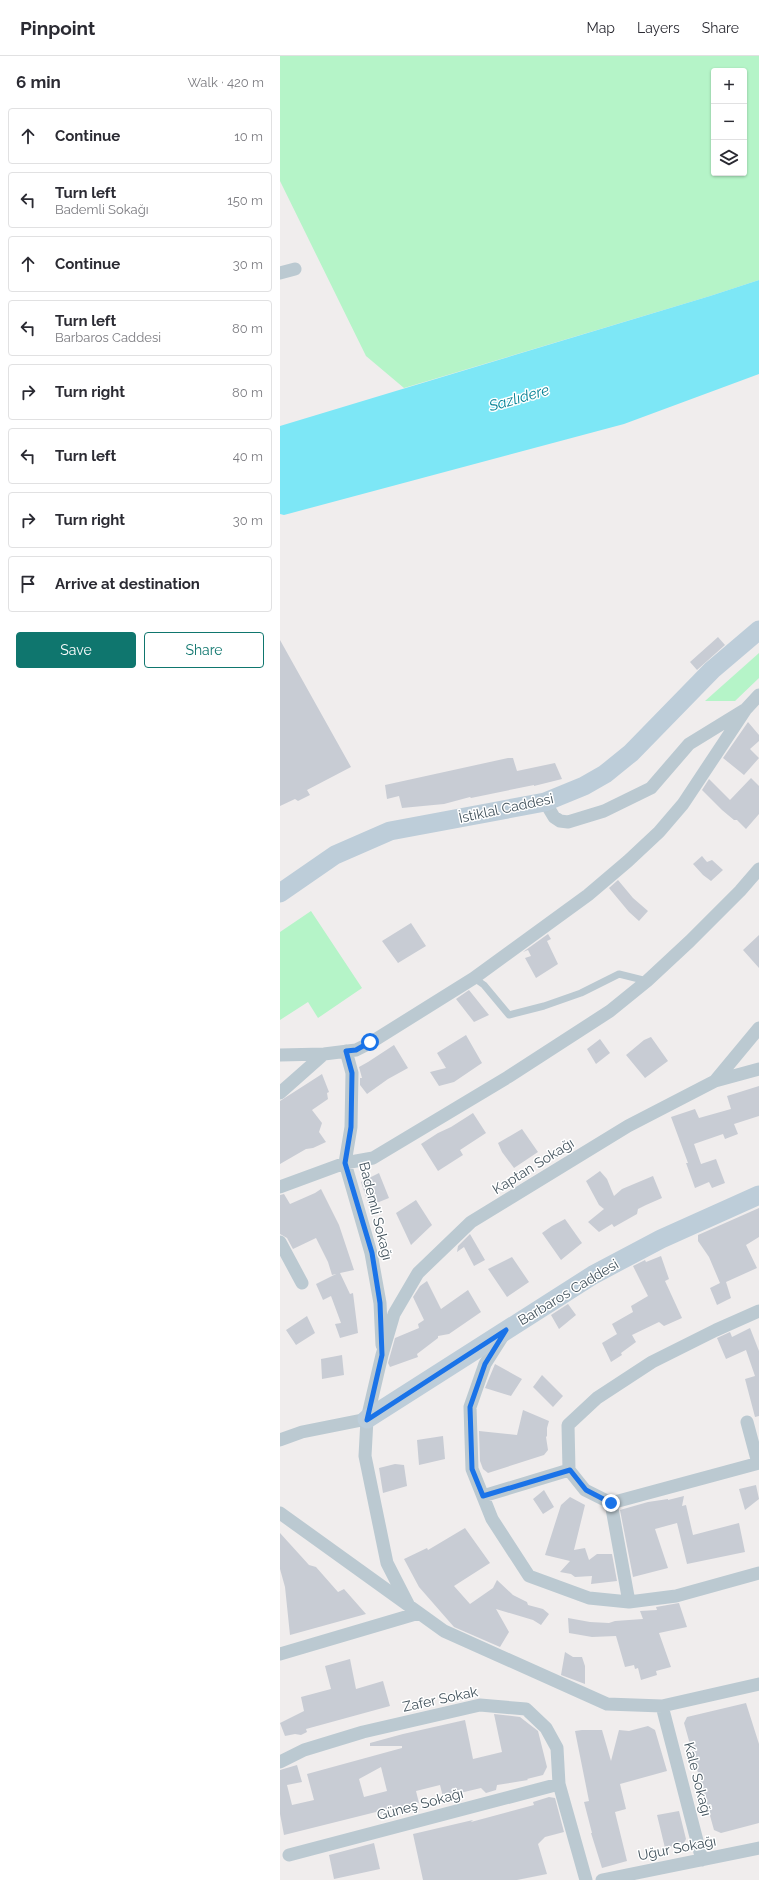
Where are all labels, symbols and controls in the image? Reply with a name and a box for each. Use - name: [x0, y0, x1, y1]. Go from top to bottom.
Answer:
- text: Pinpoint: [20, 17, 95, 39]
- text: Map: [587, 20, 615, 36]
- text: Layers: [637, 20, 680, 36]
- text: Share: [702, 20, 739, 36]
- map controls: [711, 68, 747, 176]
- button: +: [711, 68, 747, 104]
- text: 6 min: [16, 72, 61, 92]
- text: Walk · 420 m: [187, 75, 264, 90]
- button: −: [711, 104, 747, 140]
- icon: ahead: [17, 125, 39, 147]
- text: Continue: [55, 127, 120, 145]
- text: 10 m: [234, 129, 263, 144]
- button: layers: [711, 140, 747, 176]
- text: Turn left: [55, 184, 116, 202]
- icon: left: [17, 189, 39, 211]
- text: 150 m: [227, 193, 263, 208]
- text: Bademli Sokağı: [55, 202, 149, 217]
- icon: ahead: [17, 253, 39, 275]
- text: Continue: [55, 255, 120, 273]
- text: 30 m: [233, 257, 263, 272]
- text: Turn left: [55, 312, 116, 330]
- icon: left: [17, 317, 39, 339]
- text: 80 m: [232, 321, 263, 336]
- text: Barbaros Caddesi: [55, 330, 161, 345]
- icon: right: [17, 381, 39, 403]
- water label: Sazlıdere: [486, 381, 551, 415]
- text: Turn right: [55, 383, 125, 401]
- text: 80 m: [232, 385, 263, 400]
- icon: left: [17, 445, 39, 467]
- text: Turn left: [55, 447, 116, 465]
- text: 40 m: [233, 449, 263, 464]
- icon: right: [17, 509, 39, 531]
- text: Turn right: [55, 511, 125, 529]
- text: 30 m: [233, 513, 263, 528]
- icon: arrive: [17, 573, 39, 595]
- text: Arrive at destination: [55, 575, 200, 593]
- button: Save: [16, 632, 136, 668]
- button: Share: [144, 632, 264, 668]
- street label: İstiklal Caddesi: [457, 788, 555, 826]
- route start: [361, 1033, 379, 1051]
- street label: Kaptan Sokağı: [489, 1135, 577, 1197]
- street label: Bademli Sokağı: [356, 1160, 396, 1262]
- street label: Barbaros Caddesi: [515, 1256, 621, 1328]
- route end: [602, 1494, 620, 1512]
- street label: Zafer Sokak: [401, 1683, 480, 1715]
- street label: Kale Sokağı: [681, 1740, 715, 1818]
- street label: Güneş Sokağı: [375, 1785, 465, 1823]
- street label: Uğur Sokağı: [637, 1833, 717, 1863]

